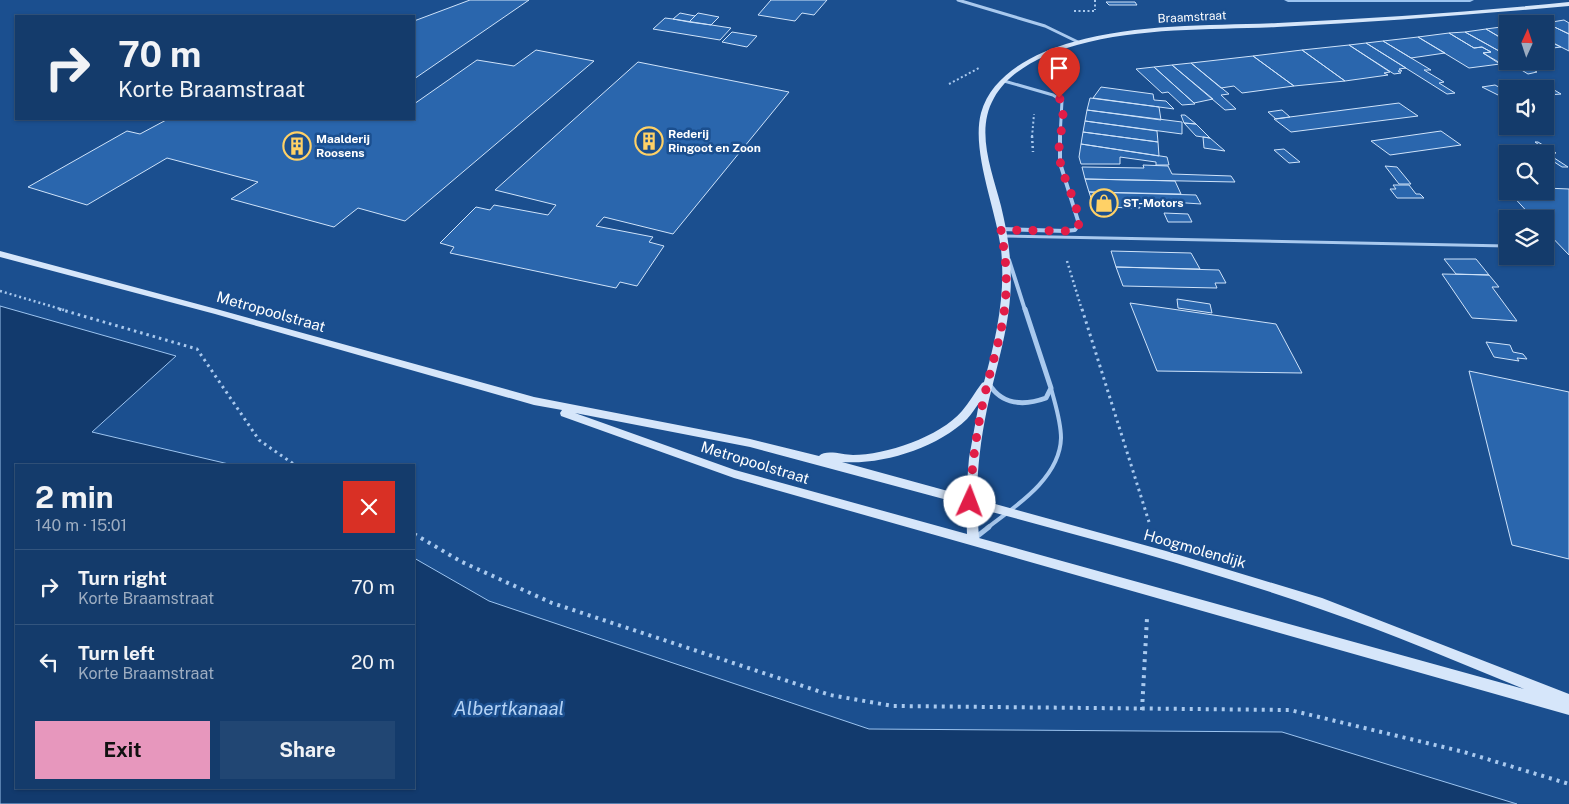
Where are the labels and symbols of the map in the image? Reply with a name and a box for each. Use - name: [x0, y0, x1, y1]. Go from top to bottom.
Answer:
- street label: Braamstraat: [1157, 8, 1227, 26]
- north arrow: [1499, 15, 1554, 70]
- pin: [1038, 47, 1080, 98]
- building icon: Rederij Ringoot en Zoon: [634, 126, 664, 156]
- place label: Rederij Ringoot en Zoon: [668, 127, 761, 155]
- building icon: Maalderij Roosens: [282, 131, 312, 161]
- place label: Maalderij Roosens: [316, 132, 370, 160]
- shop icon: ST-Motors: [1089, 188, 1119, 218]
- place label: ST-Motors: [1123, 196, 1184, 210]
- street label: Metropoolstraat: [215, 288, 328, 335]
- street label: Metropoolstraat: [699, 438, 812, 487]
- position arrow: [943, 475, 995, 527]
- street label: Hoogmolendijk: [1142, 526, 1248, 571]
- water label: Albertkanaal: [454, 697, 564, 719]

